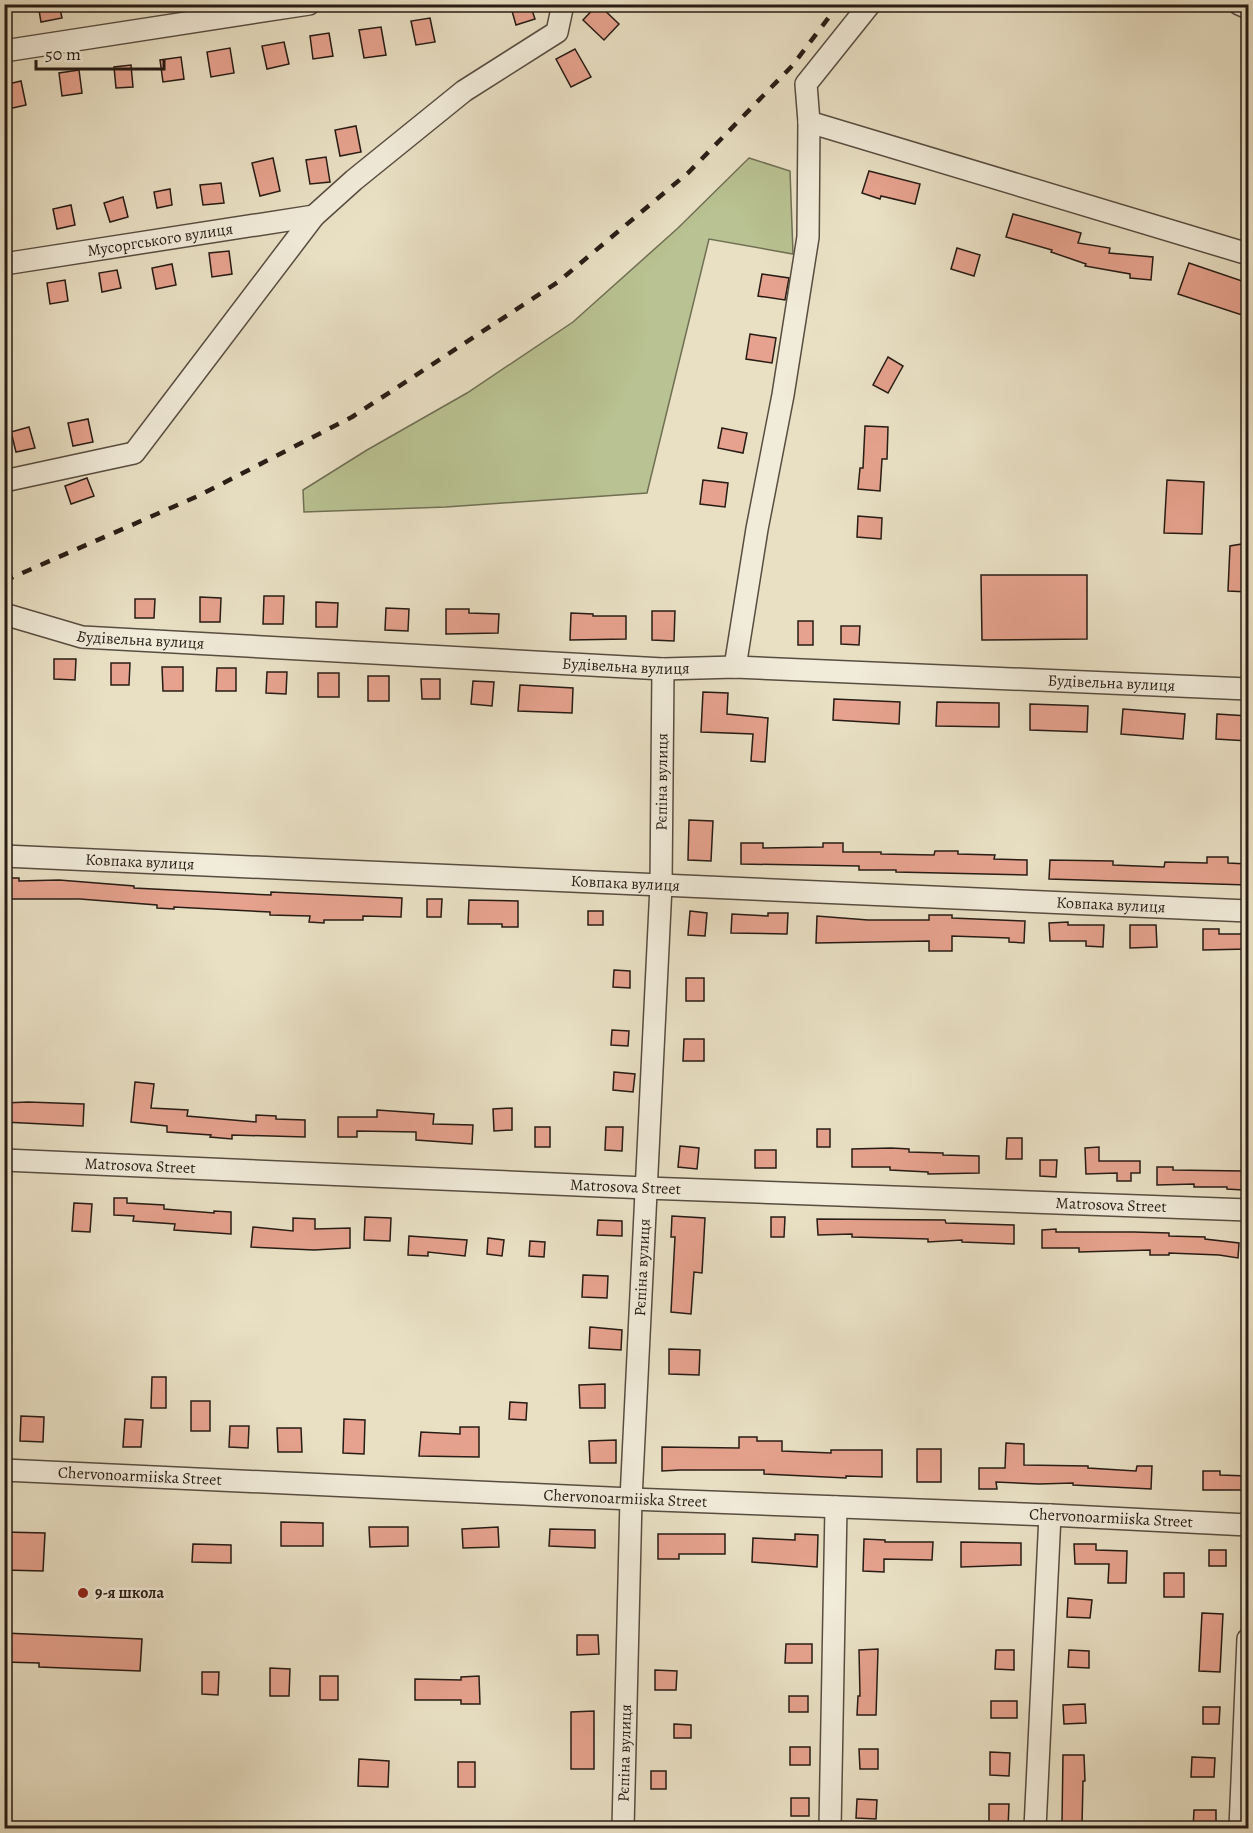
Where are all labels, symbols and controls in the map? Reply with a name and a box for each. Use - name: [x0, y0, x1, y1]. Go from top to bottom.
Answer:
- scale bar: [36, 33, 164, 71]
- text: 50 m: [45, 42, 81, 66]
- street label: Мусоргського вулиця: [86, 218, 235, 262]
- street label: Будівельна вулиця: [74, 625, 205, 655]
- street label: Будівельна вулиця: [561, 652, 690, 680]
- street label: Будівельна вулиця: [1047, 669, 1176, 697]
- street label: Рєпіна вулиця: [651, 733, 673, 831]
- street label: Ковпака вулиця: [85, 849, 195, 875]
- street label: Ковпака вулиця: [570, 870, 681, 897]
- street label: Ковпака вулиця: [1056, 892, 1166, 918]
- street label: Matrosova Street: [84, 1153, 196, 1179]
- street label: Matrosova Street: [569, 1174, 681, 1200]
- street label: Matrosova Street: [1055, 1192, 1167, 1218]
- street label: Рєпіна вулиця: [629, 1218, 656, 1317]
- street label: Chervonoarmiiska Street: [58, 1462, 222, 1491]
- street label: Chervonoarmiiska Street: [543, 1484, 708, 1513]
- street label: Chervonoarmiiska Street: [1029, 1503, 1193, 1533]
- place label: 9-я школа: [95, 1582, 164, 1604]
- marker: 9-я школа: [76, 1586, 90, 1600]
- street label: Рєпіна вулиця: [613, 1704, 637, 1802]

